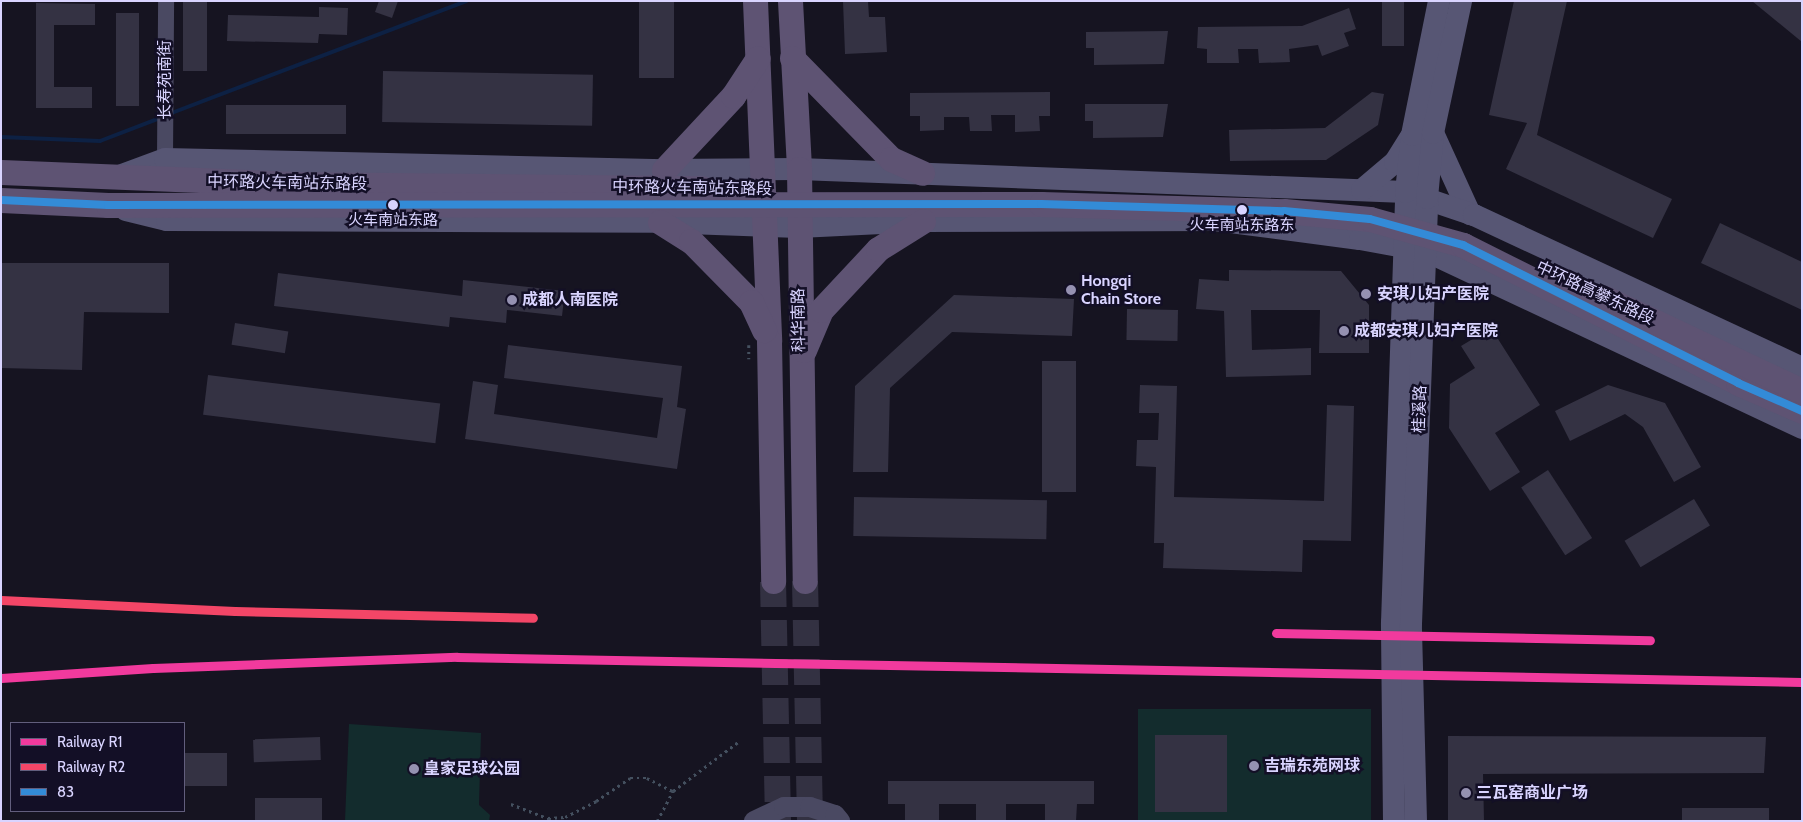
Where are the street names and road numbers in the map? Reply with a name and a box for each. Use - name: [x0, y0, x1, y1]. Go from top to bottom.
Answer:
- street label: 长寿苑南街: [155, 40, 175, 120]
- street label: 中环路火车南站东路段: [207, 172, 367, 194]
- street label: 中环路火车南站东路段: [612, 177, 772, 199]
- street label: 中环路高攀东路段: [1533, 257, 1657, 329]
- street label: 科华南路: [789, 288, 809, 352]
- street label: 桂溪路: [1410, 385, 1430, 433]

